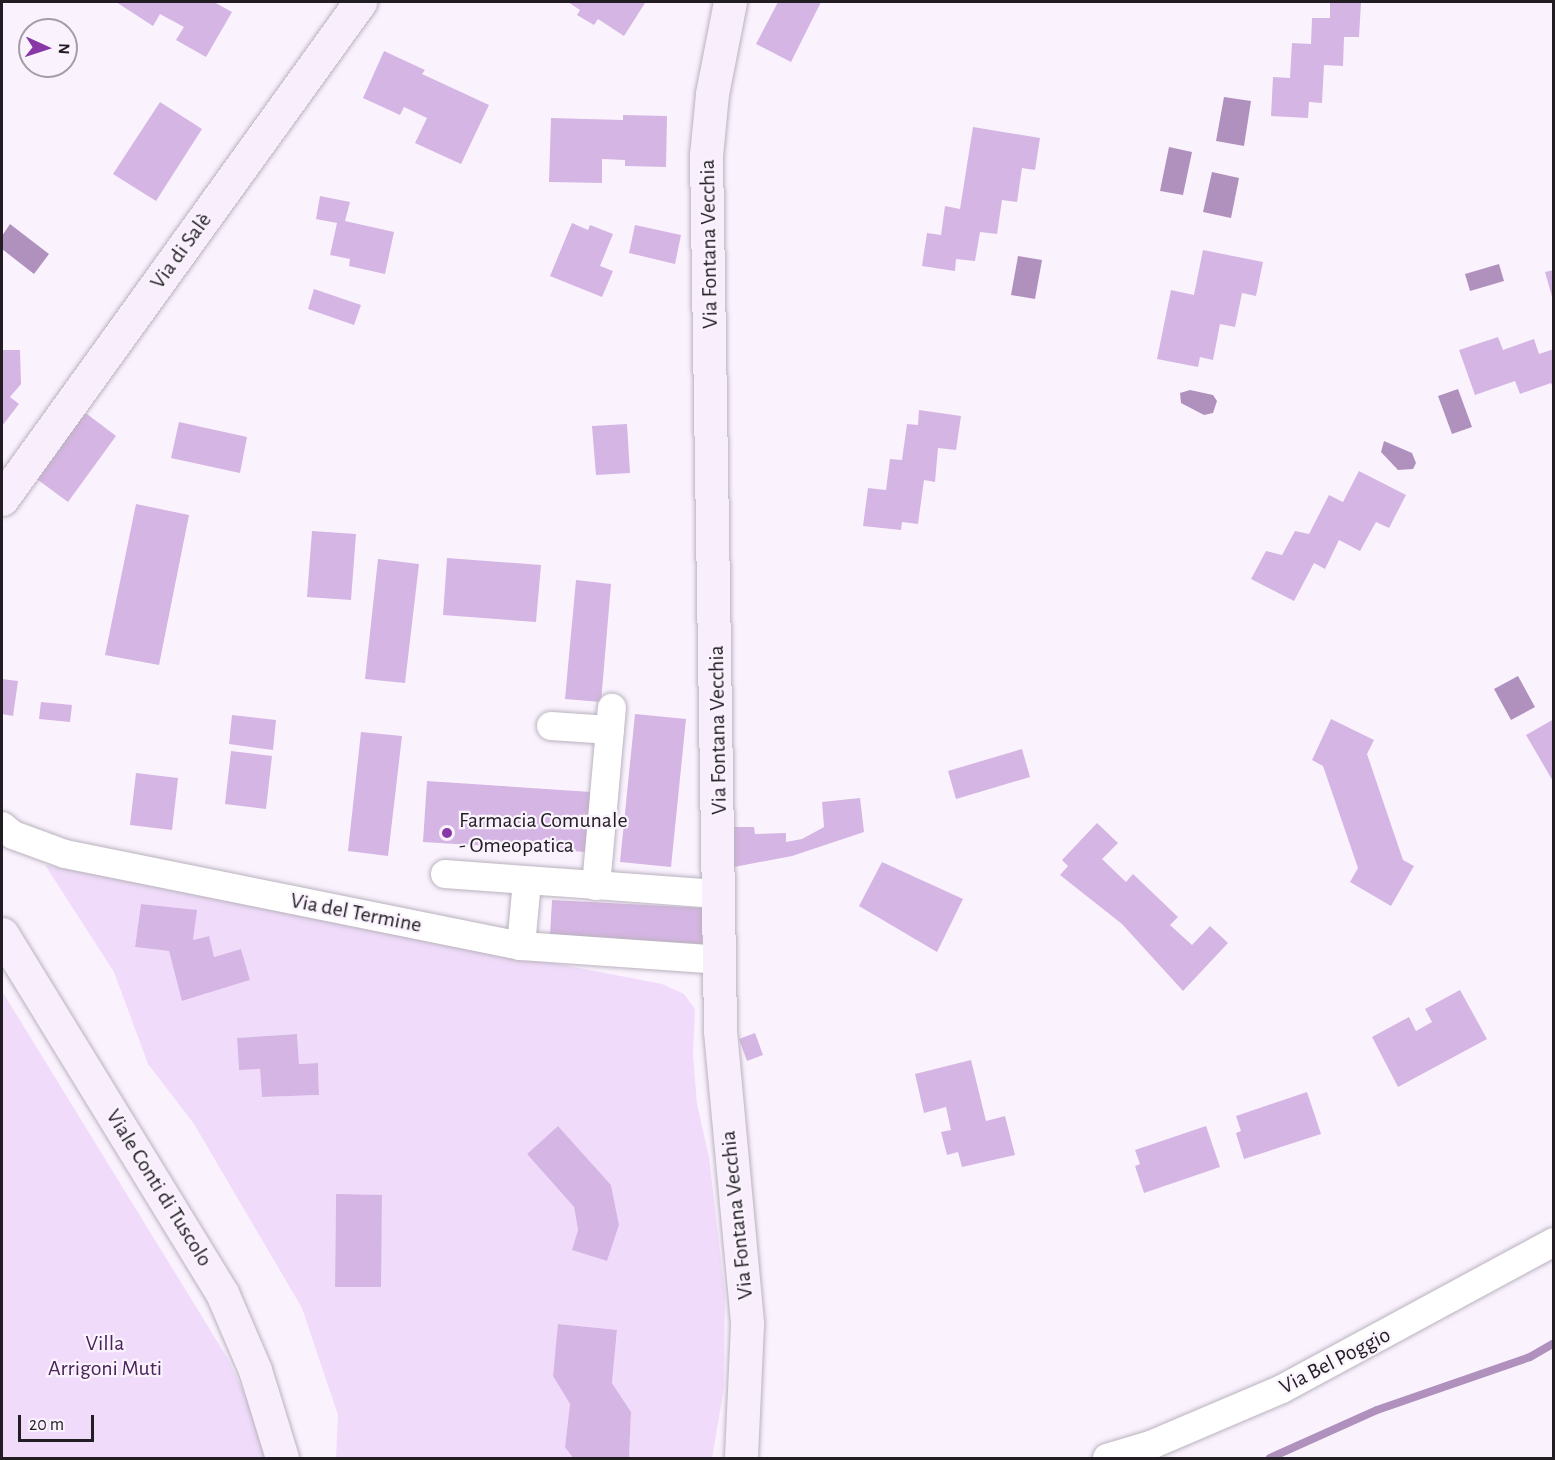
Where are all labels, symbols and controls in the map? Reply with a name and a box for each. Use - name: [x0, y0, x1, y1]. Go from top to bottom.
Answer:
- north arrow: [18, 18, 78, 78]
- text: N: [56, 43, 72, 55]
- street label: Via Fontana Vecchia: [694, 159, 724, 329]
- street label: Via di Salè: [145, 208, 217, 294]
- street label: Via Fontana Vecchia: [703, 645, 733, 815]
- place label: Farmacia Comunale - Omeopatica: [459, 807, 628, 858]
- marker: Farmacia Comunale - Omeopatica: [440, 826, 454, 840]
- street label: Via del Termine: [288, 887, 424, 939]
- street label: Viale Conti di Tuscolo: [100, 1105, 218, 1271]
- street label: Via Fontana Vecchia: [715, 1129, 759, 1301]
- street label: Via Bel Poggio: [1275, 1322, 1395, 1400]
- park label: Villa Arrigoni Muti: [48, 1330, 162, 1382]
- scale bar: [21, 1403, 98, 1441]
- text: 20 m: [29, 1416, 64, 1434]

